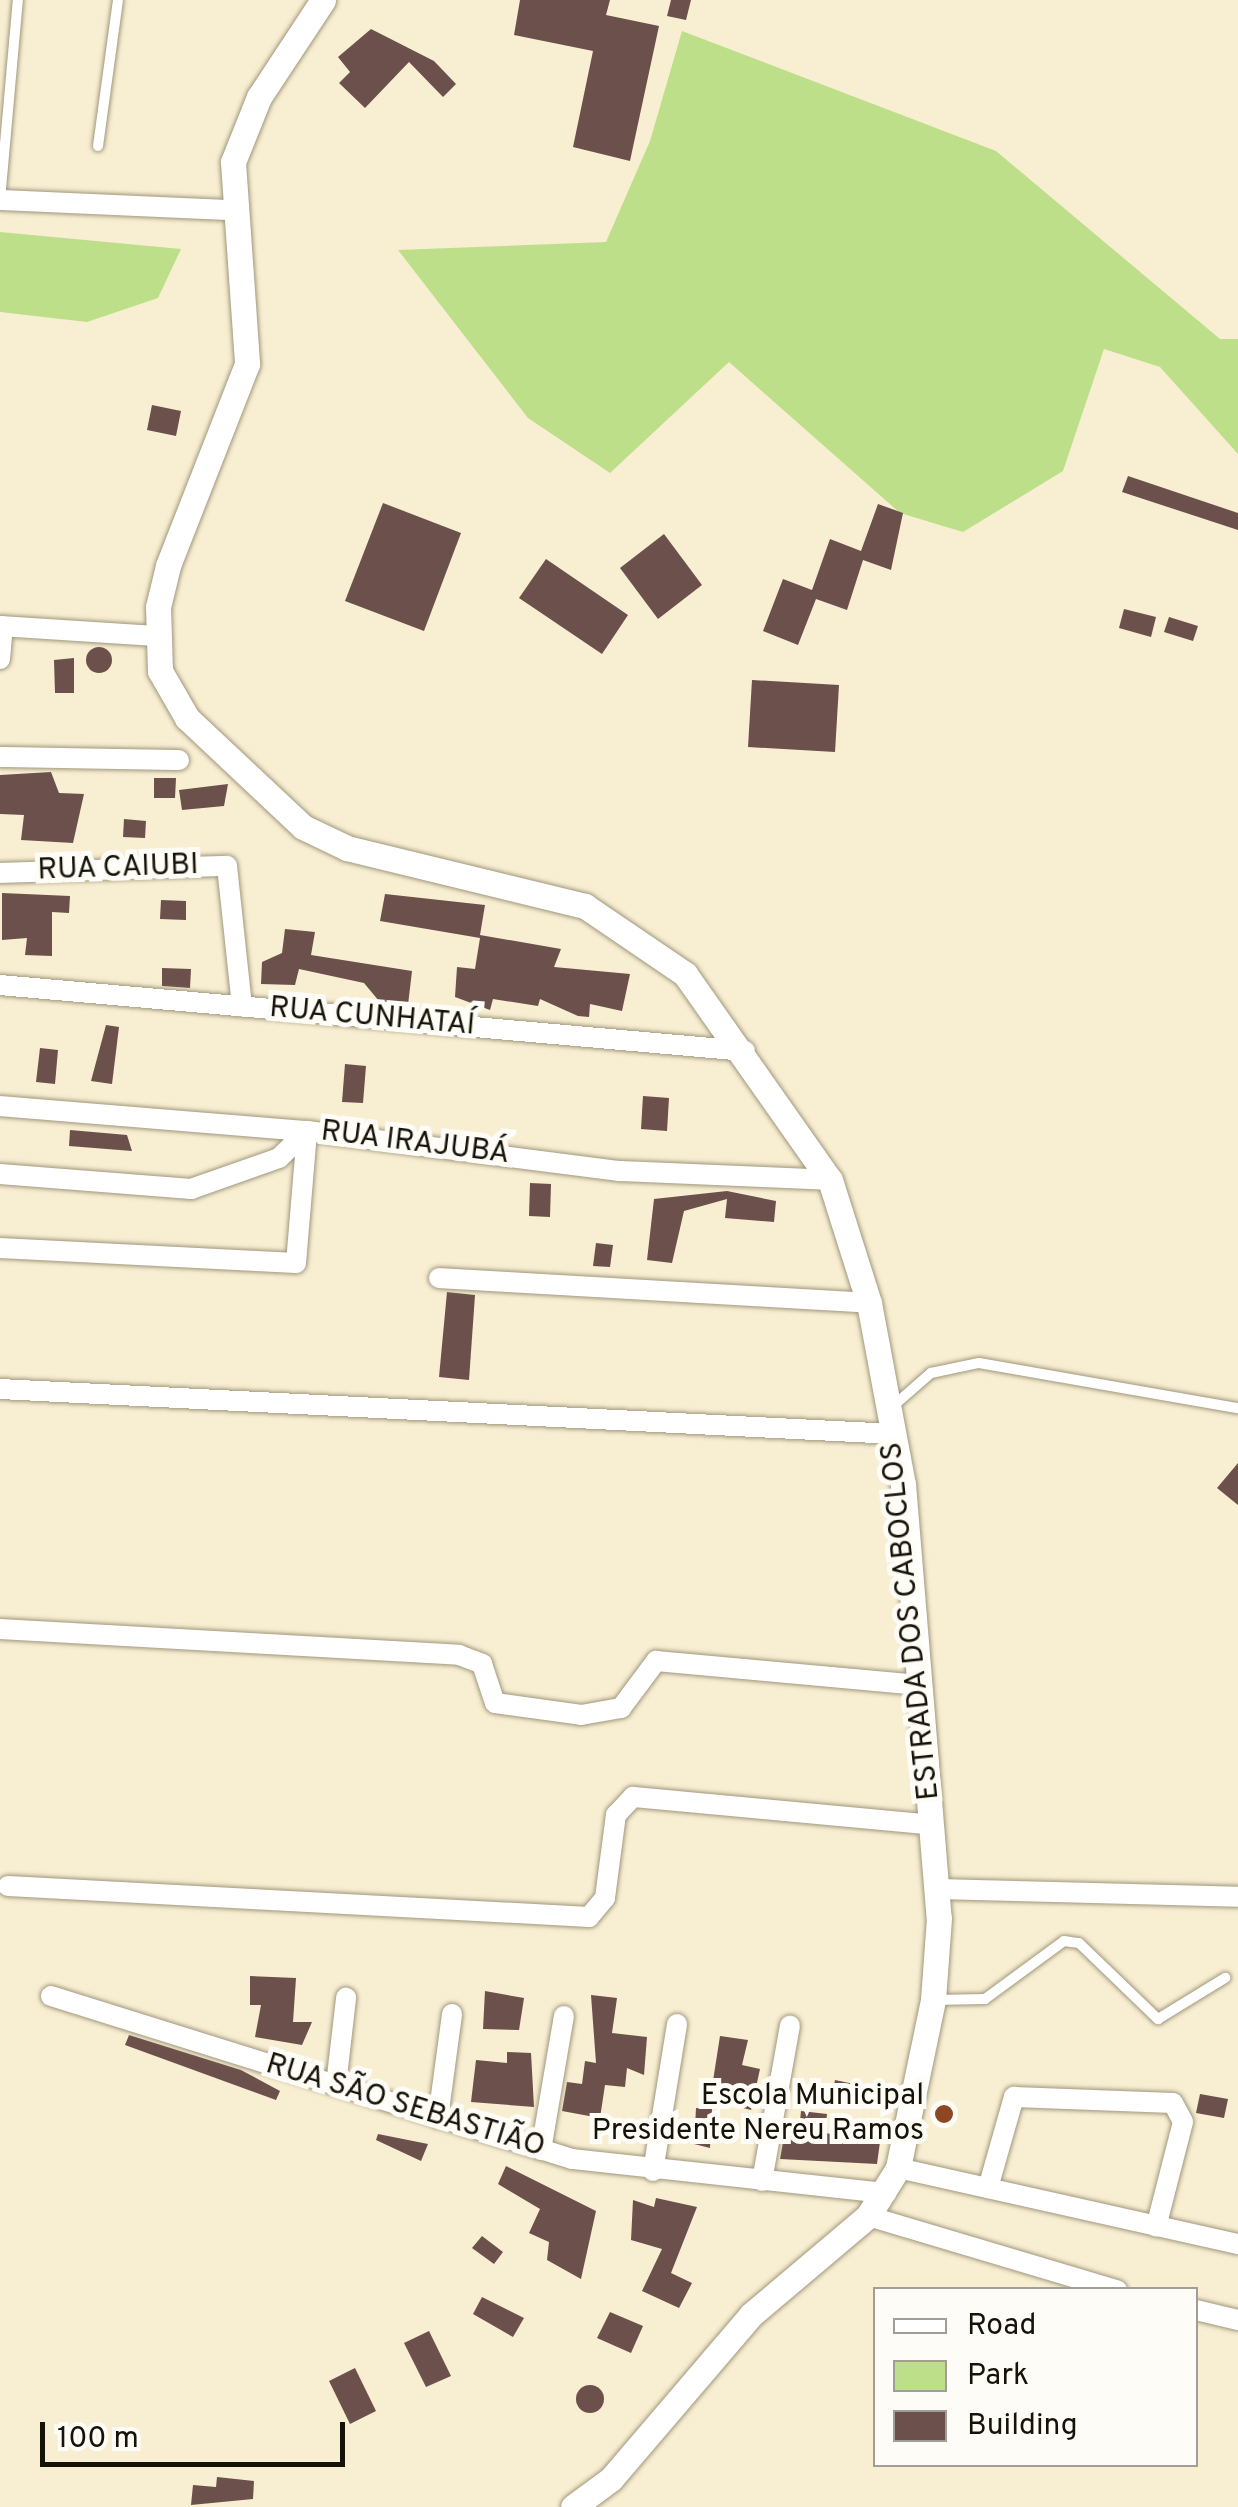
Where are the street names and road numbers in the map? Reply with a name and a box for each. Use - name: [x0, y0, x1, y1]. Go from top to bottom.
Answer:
- street label: RUA CAIUBI: [36, 848, 200, 890]
- street label: RUA CUNHATAÍ: [267, 991, 477, 1045]
- street label: RUA IRAJUBÁ: [318, 1115, 512, 1173]
- street label: ESTRADA DOS CABOCLOS: [875, 1440, 949, 1802]
- street label: RUA SÃO SEBASTIÃO: [261, 2047, 549, 2167]

